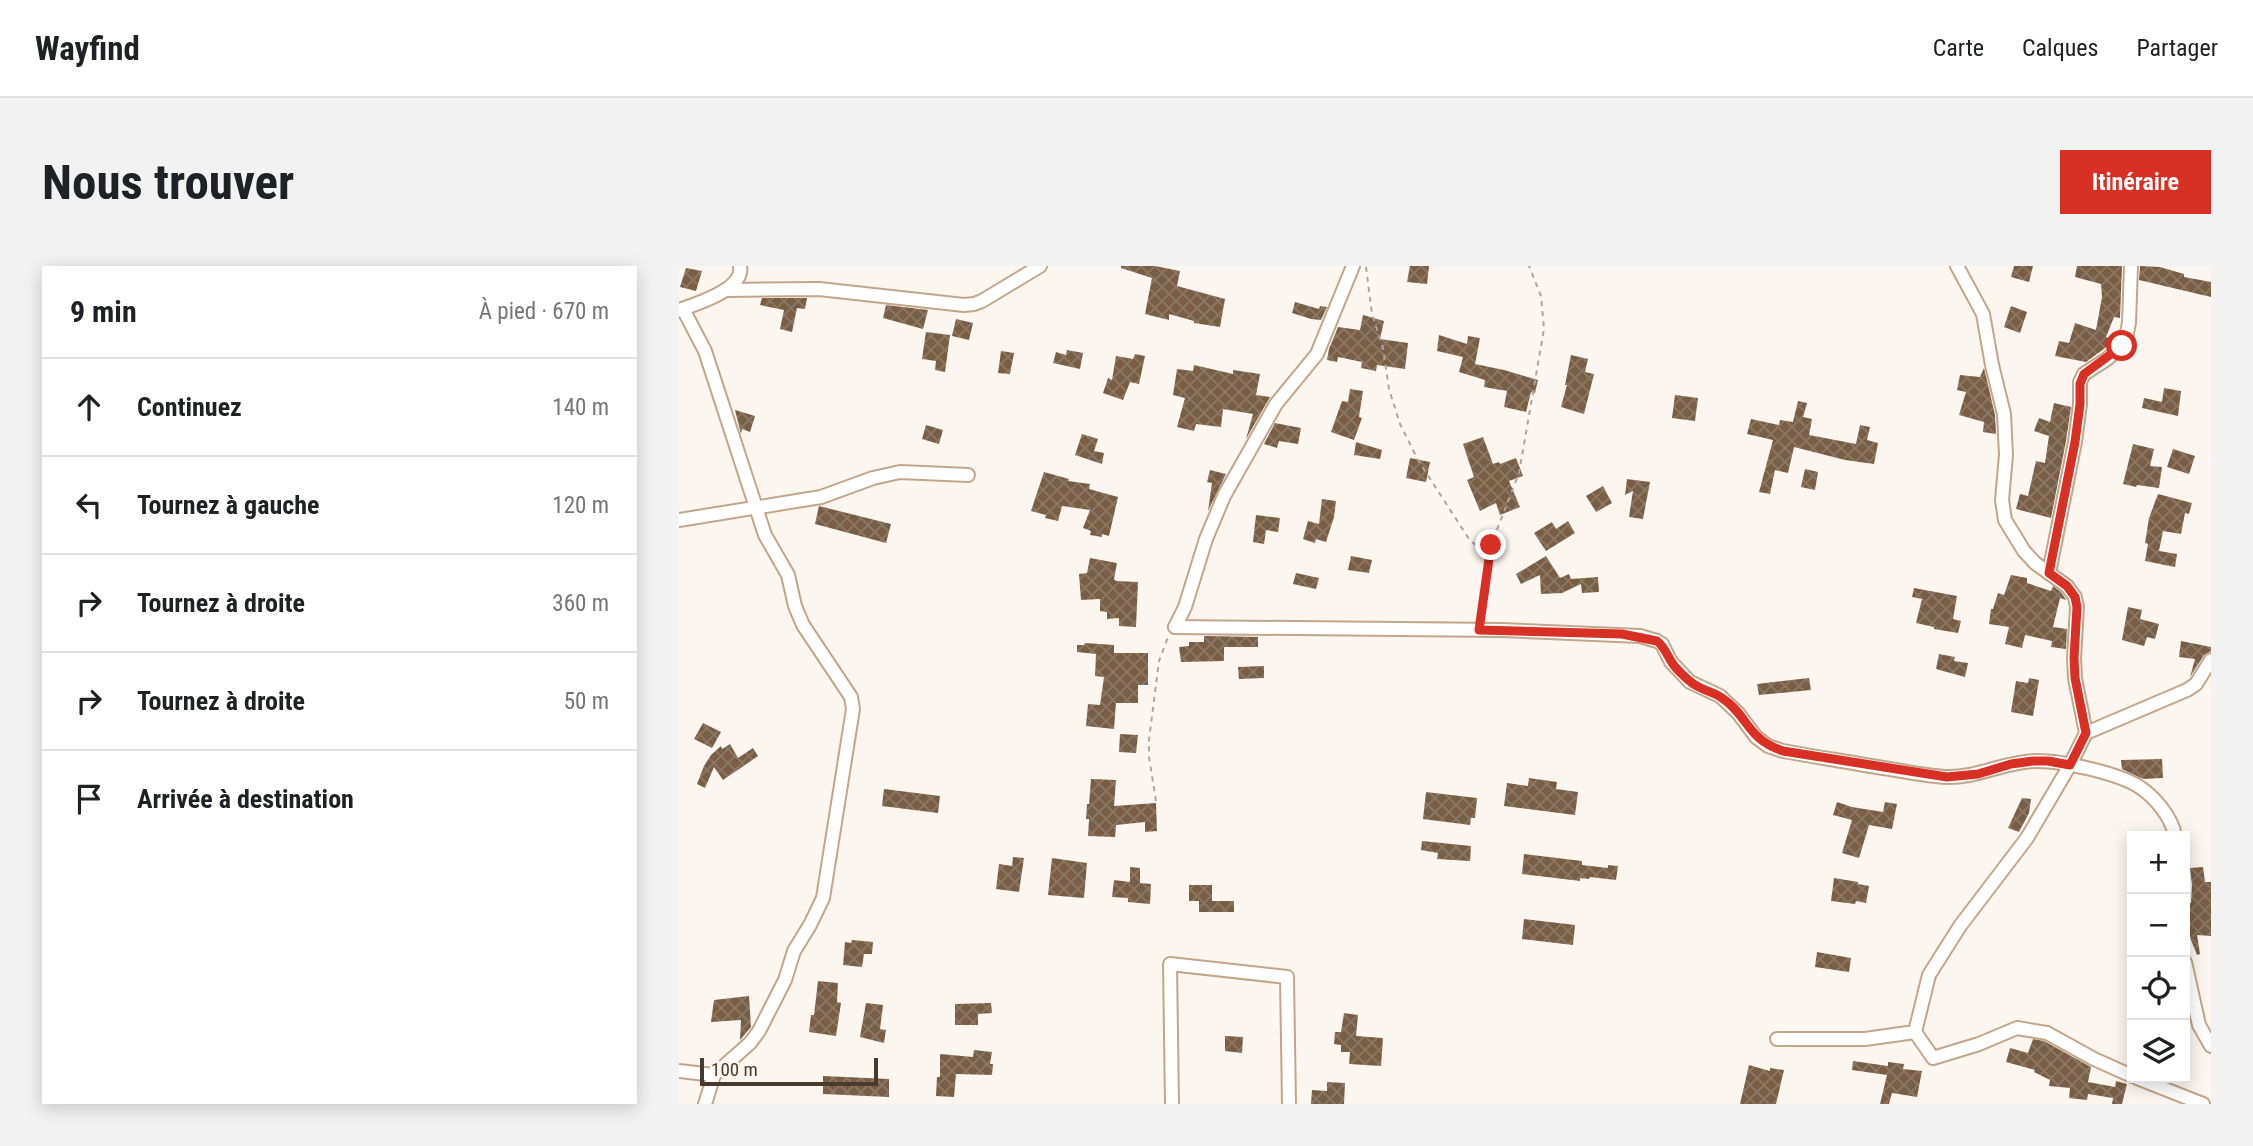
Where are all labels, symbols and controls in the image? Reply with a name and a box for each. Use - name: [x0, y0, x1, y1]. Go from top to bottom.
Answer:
- text: Wayfind: [35, 29, 140, 68]
- text: Carte: [1933, 34, 1984, 62]
- text: Calques: [2022, 34, 2098, 62]
- text: Partager: [2136, 34, 2218, 62]
- button: Itinéraire: [2060, 150, 2211, 214]
- text: Nous trouver: [42, 154, 294, 211]
- text: 9 min: [70, 294, 137, 329]
- text: À pied · 670 m: [479, 298, 609, 325]
- route start: [2106, 330, 2137, 361]
- icon: ahead: [70, 388, 108, 426]
- text: Continuez: [137, 392, 242, 422]
- text: 140 m: [552, 394, 609, 421]
- icon: left: [70, 486, 108, 524]
- text: Tournez à gauche: [137, 490, 319, 520]
- text: 120 m: [552, 492, 609, 519]
- route end: [1475, 529, 1506, 560]
- icon: right: [70, 584, 108, 622]
- text: Tournez à droite: [137, 588, 305, 618]
- text: 360 m: [552, 590, 609, 617]
- icon: right: [70, 682, 108, 720]
- text: Tournez à droite: [137, 686, 305, 716]
- text: 50 m: [564, 688, 609, 715]
- icon: arrive: [70, 780, 108, 818]
- text: Arrivée à destination: [137, 784, 354, 814]
- map controls: [2127, 831, 2190, 1083]
- button: +: [2127, 831, 2190, 894]
- button: −: [2127, 894, 2190, 957]
- button: locate: [2127, 957, 2190, 1020]
- button: layers: [2127, 1020, 2190, 1083]
- scale bar: [700, 1055, 879, 1087]
- text: 100 m: [711, 1058, 758, 1081]

